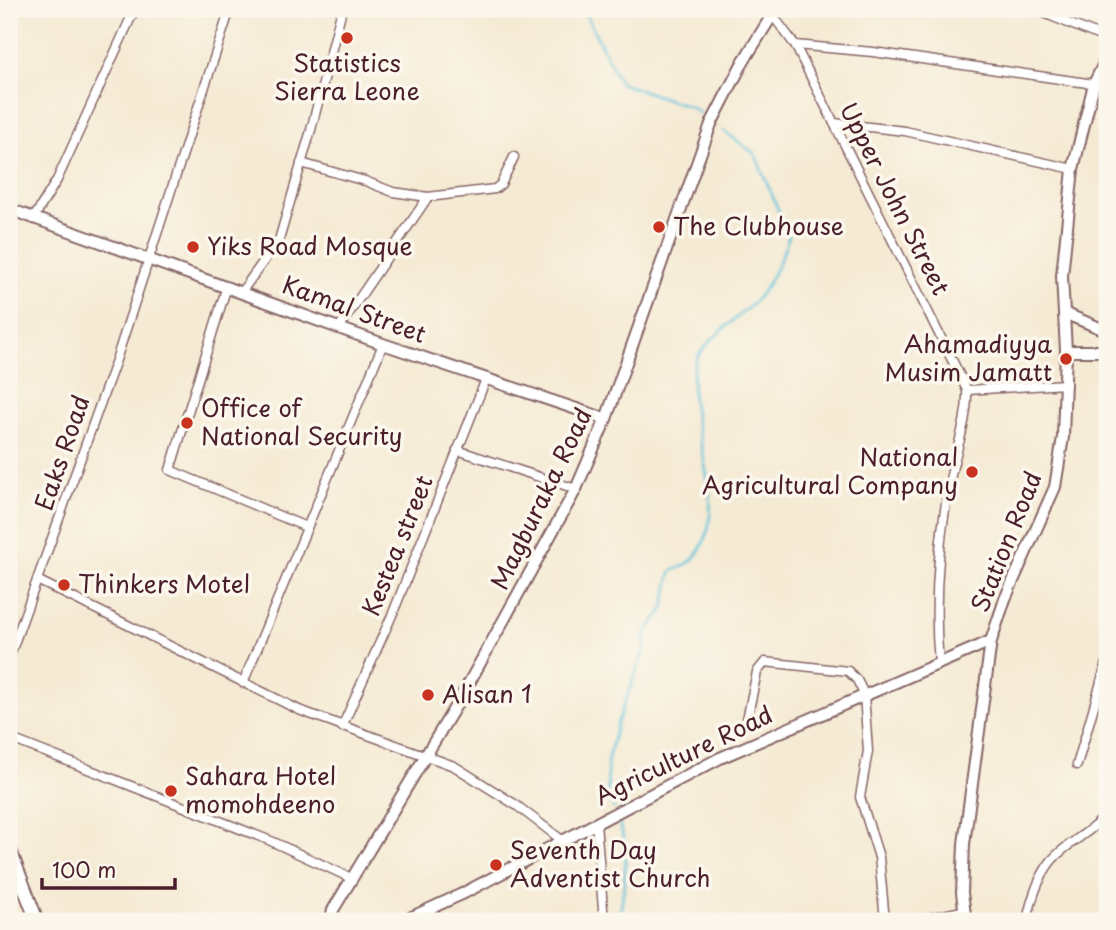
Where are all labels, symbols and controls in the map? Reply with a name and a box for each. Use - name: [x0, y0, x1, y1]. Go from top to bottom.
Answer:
- marker: Statistics Sierra Leone: [339, 30, 355, 46]
- place label: Statistics Sierra Leone: [274, 44, 420, 108]
- street label: Upper John Street: [832, 95, 960, 301]
- place label: The Clubhouse: [673, 207, 844, 243]
- marker: The Clubhouse: [651, 219, 667, 235]
- place label: Yiks Road Mosque: [207, 227, 413, 263]
- marker: Yiks Road Mosque: [185, 239, 201, 255]
- street label: Kamal Street: [278, 265, 432, 351]
- place label: Ahamadiyya Musim Jamatt: [885, 325, 1052, 389]
- marker: Ahamadiyya Musim Jamatt: [1058, 351, 1074, 367]
- place label: Office of National Security: [201, 389, 403, 453]
- street label: Eaks Road: [25, 390, 98, 515]
- street label: Magburaka Road: [481, 401, 600, 595]
- marker: Office of National Security: [179, 415, 195, 431]
- place label: National Agricultural Company: [702, 438, 958, 502]
- marker: National Agricultural Company: [964, 464, 980, 480]
- street label: Station Road: [961, 465, 1050, 617]
- street label: Kestea street: [352, 469, 441, 621]
- place label: Thinkers Motel: [78, 565, 250, 601]
- marker: Thinkers Motel: [56, 577, 72, 593]
- place label: Alisan 1: [442, 675, 532, 711]
- marker: Alisan 1: [420, 687, 436, 703]
- street label: Agriculture Road: [588, 696, 778, 813]
- place label: Sahara Hotel momohdeeno: [185, 757, 336, 821]
- marker: Sahara Hotel momohdeeno: [163, 783, 179, 799]
- place label: Seventh Day Adventist Church: [510, 831, 710, 895]
- scale bar: [42, 846, 175, 890]
- text: 100 m: [52, 853, 116, 885]
- marker: Seventh Day Adventist Church: [488, 857, 504, 873]

